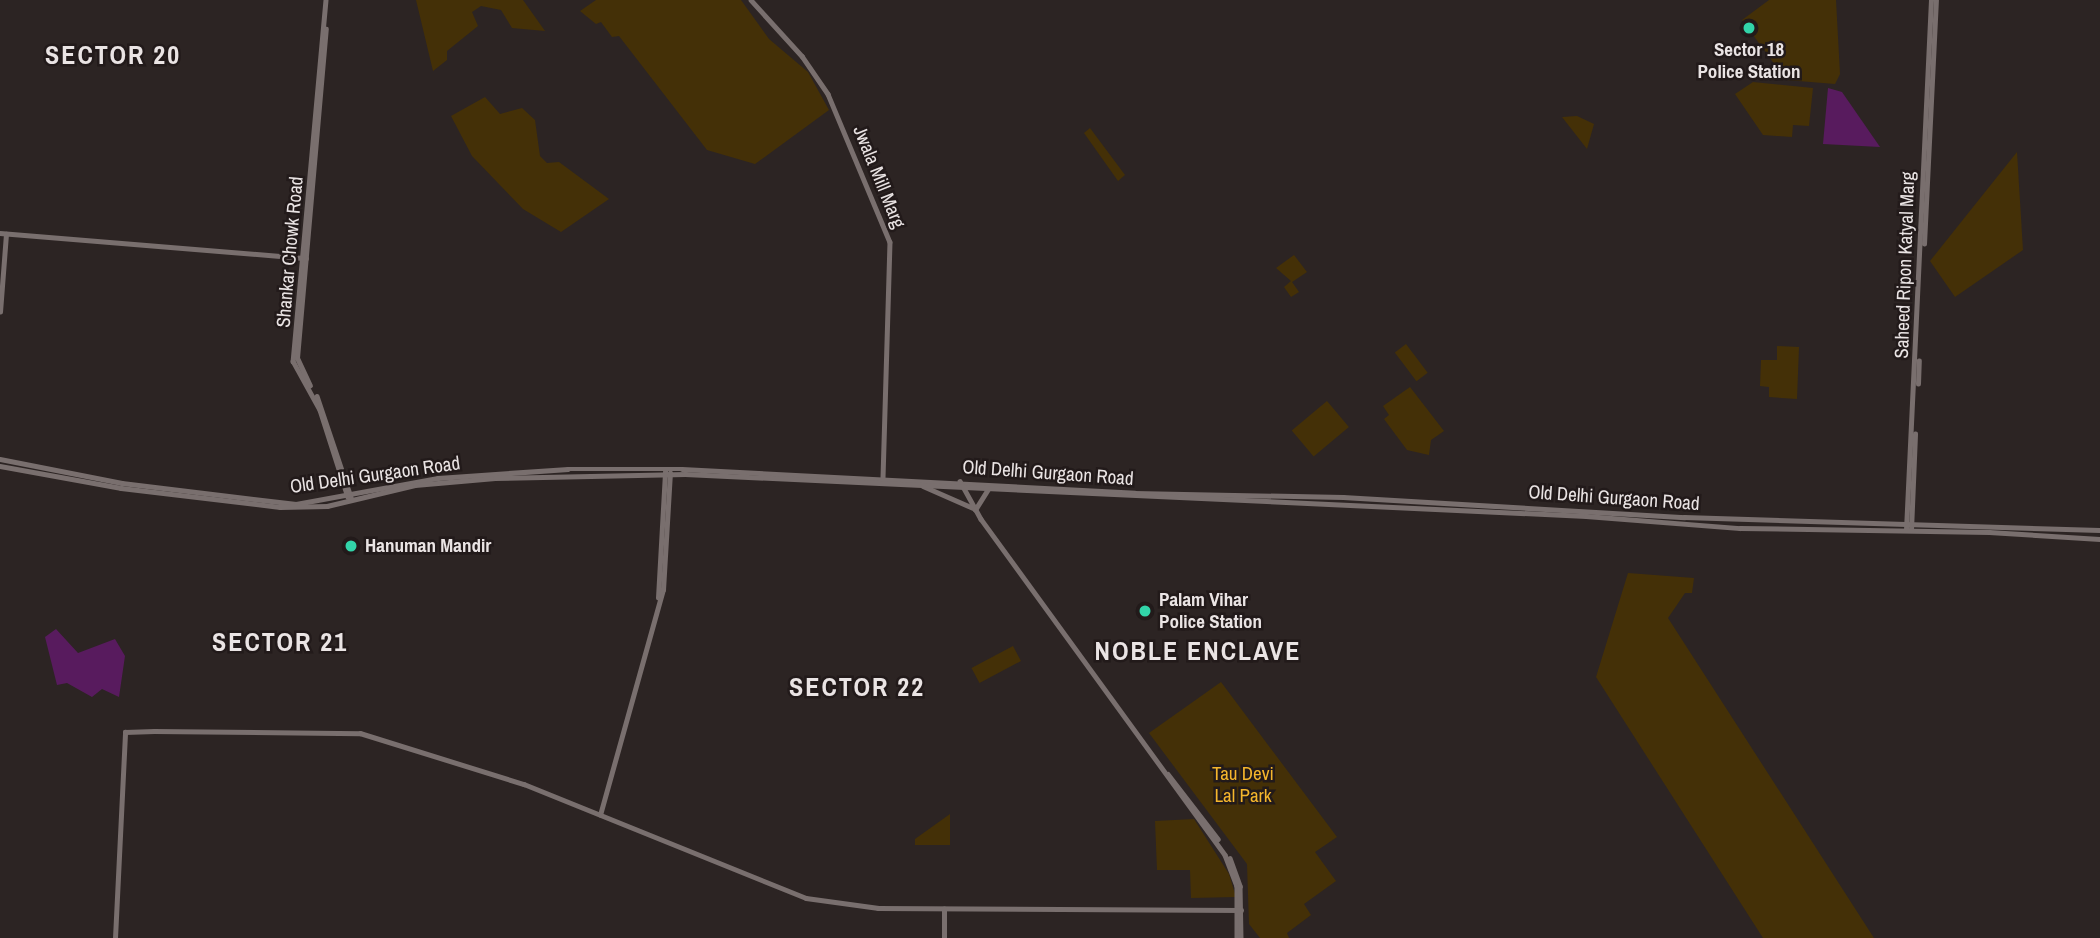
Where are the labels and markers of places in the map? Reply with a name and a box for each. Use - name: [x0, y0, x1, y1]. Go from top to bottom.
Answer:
- marker: Sector 18 Police Station: [1741, 20, 1757, 36]
- place label: Sector 18 Police Station: [1697, 39, 1801, 83]
- place label: Hanuman Mandir: [365, 535, 491, 557]
- marker: Hanuman Mandir: [343, 538, 359, 554]
- place label: Palam Vihar Police Station: [1159, 589, 1262, 633]
- marker: Palam Vihar Police Station: [1137, 603, 1153, 619]

